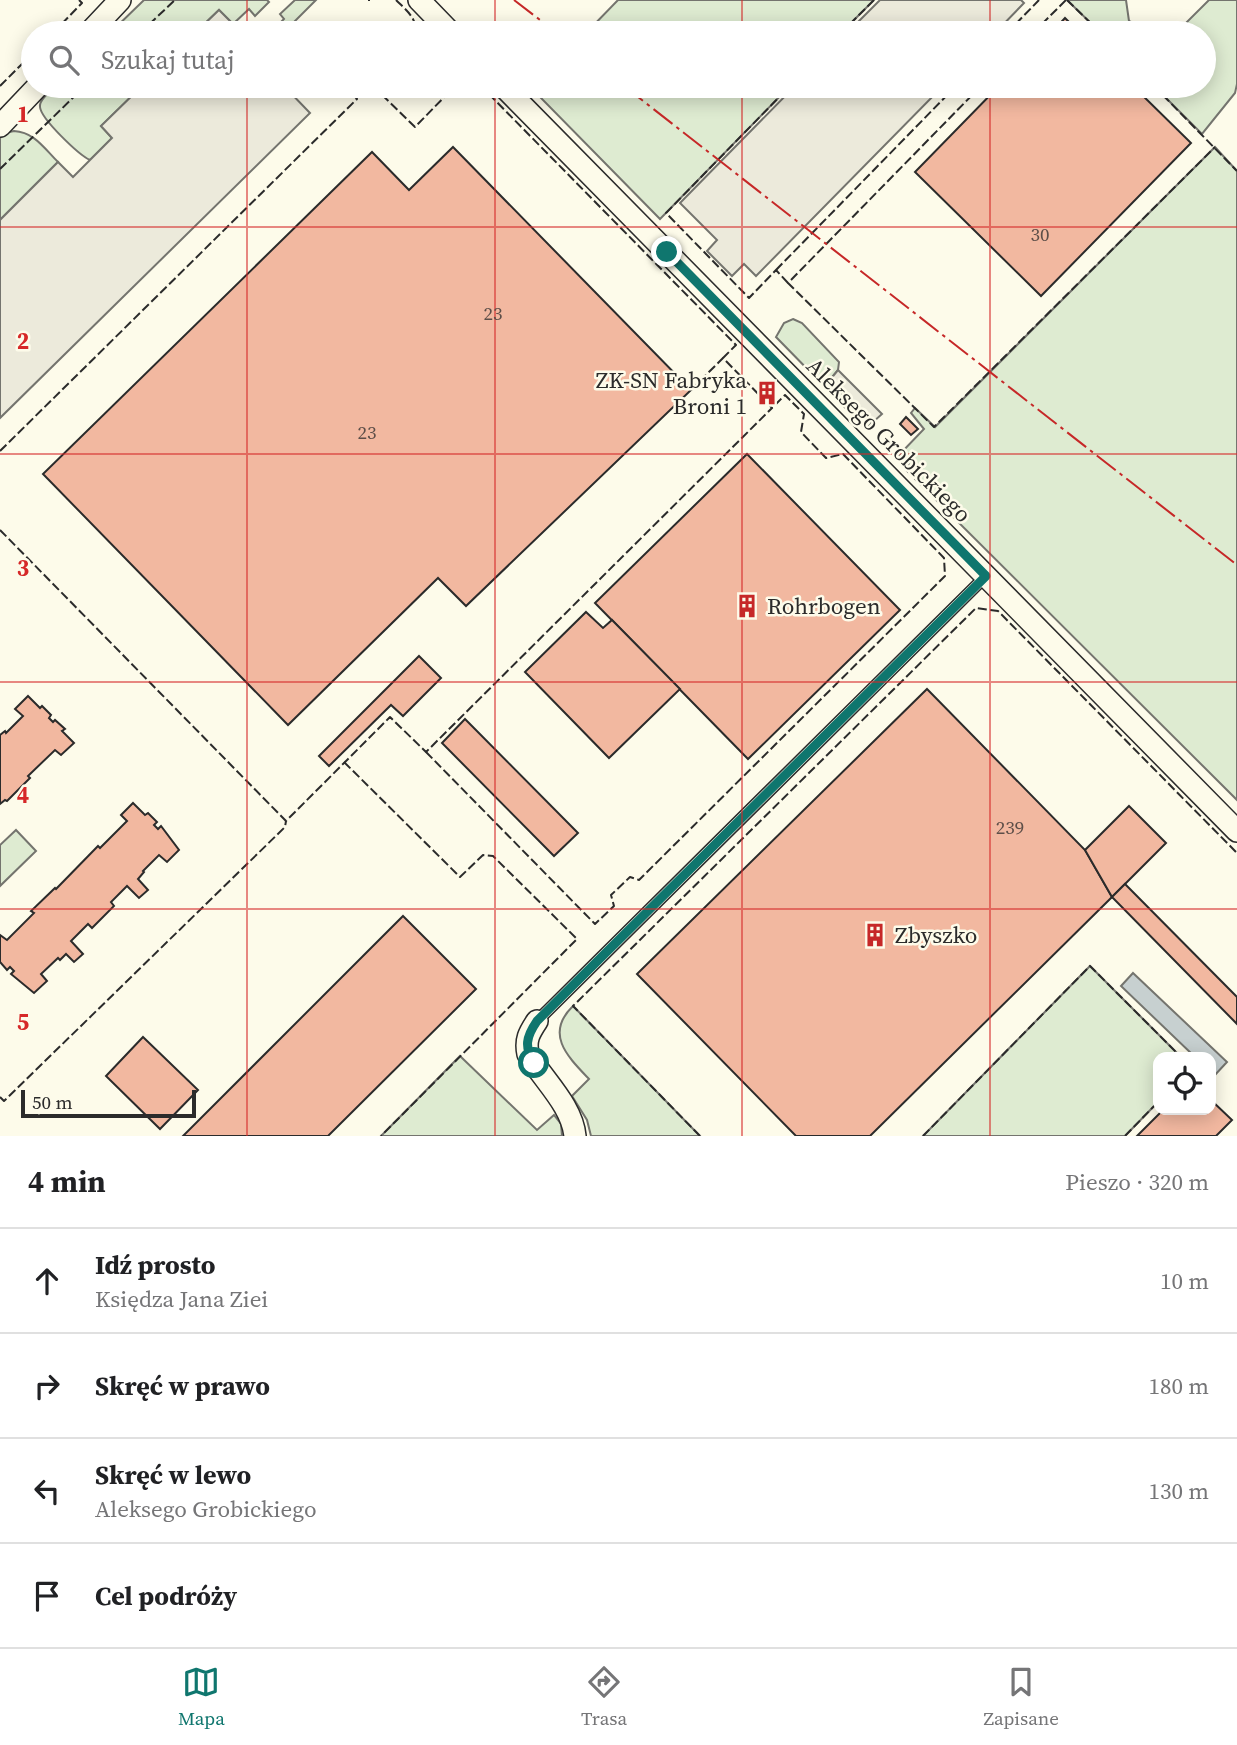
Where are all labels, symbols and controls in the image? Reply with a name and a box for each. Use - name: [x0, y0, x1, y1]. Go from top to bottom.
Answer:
- search box: [21, 21, 1216, 98]
- icon: search: [45, 41, 83, 79]
- text: Szukaj tutaj: [101, 42, 235, 78]
- text: 1: [17, 98, 29, 130]
- house number: 30: [1030, 221, 1050, 247]
- route end: [651, 236, 682, 267]
- house number: 23: [483, 300, 503, 326]
- text: 2: [17, 325, 29, 357]
- street label: Aleksego Grobickiego: [799, 350, 979, 530]
- place label: ZK-SN Fabryka Broni 1: [596, 364, 747, 422]
- building icon: ZK-SN Fabryka Broni 1: [753, 379, 781, 407]
- house number: 23: [357, 419, 377, 445]
- text: 3: [17, 552, 29, 584]
- place label: Rohrbogen: [767, 590, 881, 622]
- building icon: Rohrbogen: [733, 592, 761, 620]
- text: 4: [17, 779, 29, 811]
- house number: 239: [996, 814, 1024, 840]
- place label: Zbyszko: [895, 919, 977, 951]
- building icon: Zbyszko: [861, 921, 889, 949]
- text: 5: [17, 1006, 29, 1038]
- route start: [518, 1047, 549, 1078]
- map controls: [1153, 1052, 1216, 1115]
- button: locate: [1153, 1052, 1216, 1115]
- scale bar: [21, 1087, 196, 1119]
- text: 50 m: [32, 1089, 73, 1115]
- text: 4 min: [28, 1161, 106, 1202]
- text: Pieszo · 320 m: [1065, 1166, 1209, 1198]
- text: Idź prosto: [95, 1247, 215, 1283]
- icon: ahead: [28, 1262, 66, 1300]
- text: 10 m: [1160, 1265, 1209, 1297]
- text: Księdza Jana Ziei: [95, 1283, 268, 1315]
- icon: right: [28, 1367, 66, 1405]
- text: Skręć w prawo: [95, 1368, 270, 1404]
- text: 180 m: [1148, 1370, 1209, 1402]
- text: Skręć w lewo: [95, 1457, 251, 1493]
- icon: left: [28, 1472, 66, 1510]
- text: 130 m: [1148, 1475, 1209, 1507]
- text: Aleksego Grobickiego: [95, 1493, 317, 1525]
- icon: arrive: [28, 1577, 66, 1615]
- text: Cel podróży: [95, 1578, 237, 1614]
- tab: Mapa: [178, 1663, 225, 1731]
- tab: Trasa: [581, 1663, 627, 1731]
- tab: Zapisane: [983, 1663, 1059, 1731]

